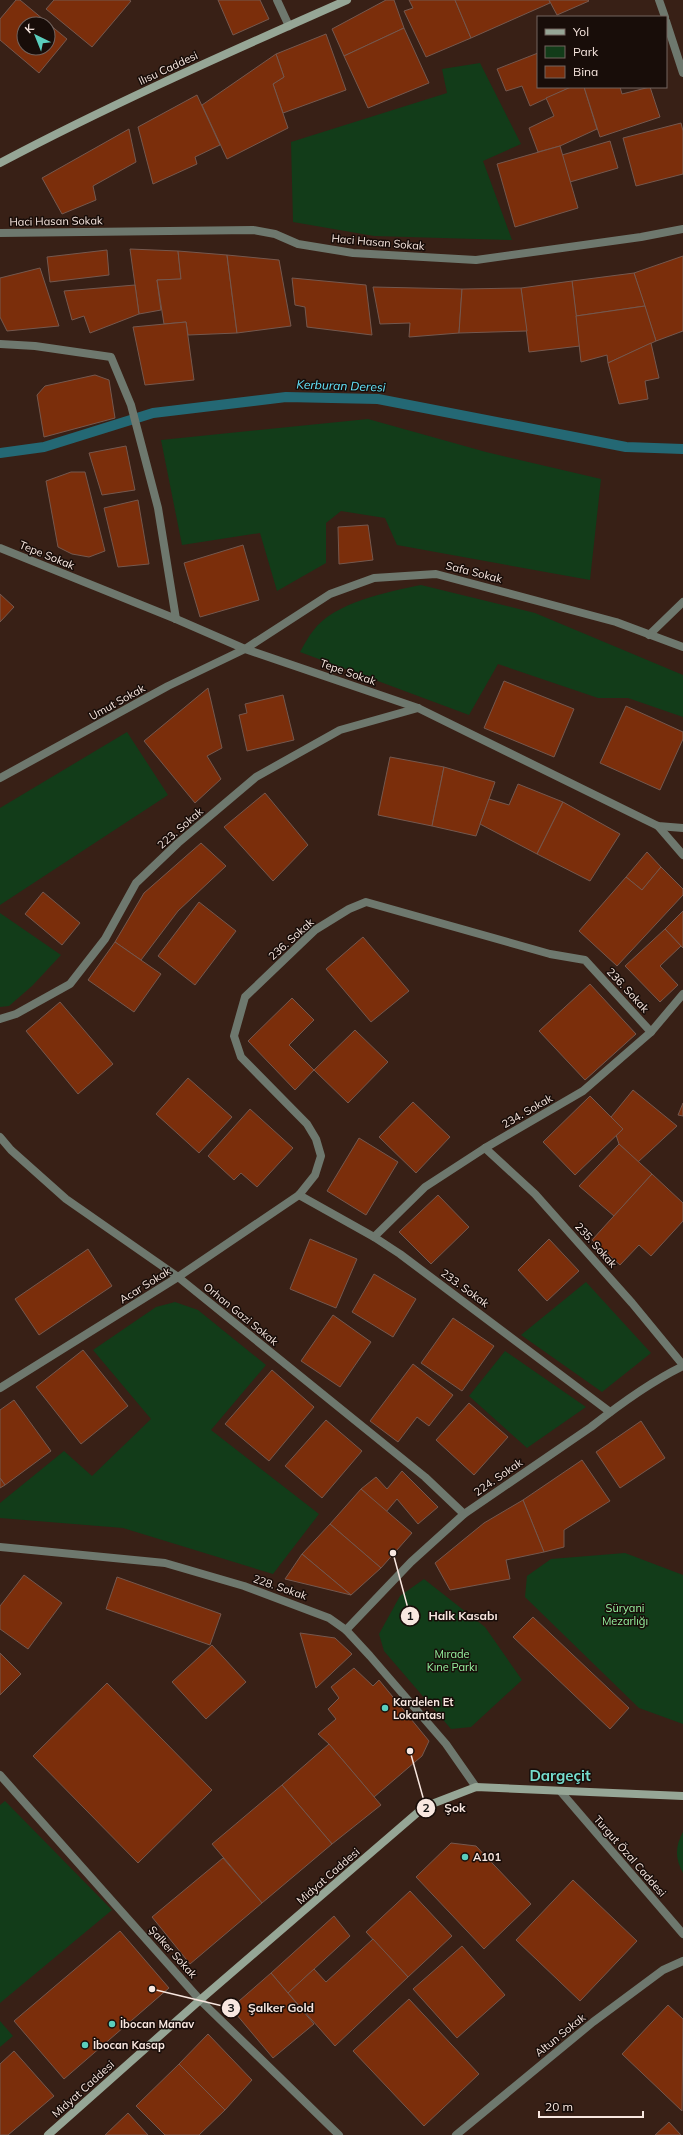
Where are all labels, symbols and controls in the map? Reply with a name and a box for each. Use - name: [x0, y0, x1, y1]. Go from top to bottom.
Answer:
- north arrow: [16, 16, 56, 56]
- legend: [537, 16, 667, 88]
- text: K: [22, 21, 37, 36]
- text: Yol: [572, 24, 589, 39]
- text: Park: [573, 44, 599, 59]
- street label: Ilısu Caddesi: [136, 48, 200, 88]
- text: Bina: [573, 64, 598, 79]
- street label: Haci Hasan Sokak: [9, 213, 103, 229]
- street label: Haci Hasan Sokak: [331, 231, 425, 253]
- water label: Kerburan Deresi: [296, 376, 386, 395]
- street label: Tepe Sokak: [17, 538, 77, 573]
- street label: Safa Sokak: [444, 558, 504, 586]
- street label: Tepe Sokak: [318, 656, 378, 688]
- street label: Umut Sokak: [87, 681, 148, 723]
- street label: 223. Sokak: [154, 804, 206, 852]
- street label: 236. Sokak: [265, 915, 317, 963]
- street label: 236. Sokak: [604, 965, 653, 1016]
- street label: 234. Sokak: [499, 1091, 555, 1131]
- street label: 235. Sokak: [572, 1219, 620, 1271]
- street label: Acar Sokak: [117, 1264, 174, 1306]
- street label: 233. Sokak: [438, 1266, 492, 1310]
- street label: Orhan Gazi Sokak: [201, 1280, 281, 1349]
- street label: 224. Sokak: [471, 1455, 525, 1499]
- street label: 228. Sokak: [251, 1571, 309, 1603]
- park label: Süryani Mezarlığı: [602, 1601, 648, 1628]
- callout: Halk Kasabı: [400, 1604, 505, 1628]
- text: 1: [406, 1608, 414, 1623]
- text: Halk Kasabı: [428, 1608, 498, 1623]
- park label: Mırade Kıne Parkı: [427, 1647, 477, 1674]
- place label: Kardelen Et Lokantası: [393, 1695, 453, 1722]
- marker: Kardelen Et Lokantası: [380, 1703, 390, 1713]
- district label: Dargeçit: [529, 1766, 591, 1785]
- callout: Şok: [416, 1796, 473, 1820]
- text: 2: [422, 1800, 430, 1815]
- text: Şok: [444, 1800, 466, 1815]
- street label: Turgut Özal Caddesi: [591, 1812, 669, 1900]
- street label: Midyat Caddesi: [294, 1845, 362, 1907]
- place label: A101: [473, 1850, 501, 1864]
- marker: A101: [460, 1852, 470, 1862]
- street label: Şalker Sokak: [146, 1923, 200, 1981]
- callout: Şalker Gold: [221, 1996, 322, 2020]
- text: 3: [227, 2000, 235, 2015]
- text: Şalker Gold: [248, 2000, 314, 2015]
- street label: Altun Sokak: [532, 2010, 588, 2060]
- place label: İbocan Manav: [120, 2016, 194, 2031]
- marker: İbocan Manav: [107, 2019, 117, 2029]
- place label: İbocan Kasap: [93, 2037, 165, 2052]
- marker: İbocan Kasap: [80, 2040, 90, 2050]
- street label: Midyat Caddesi: [49, 2057, 117, 2121]
- scale bar: [539, 2093, 643, 2119]
- text: 20 m: [545, 2099, 573, 2114]

